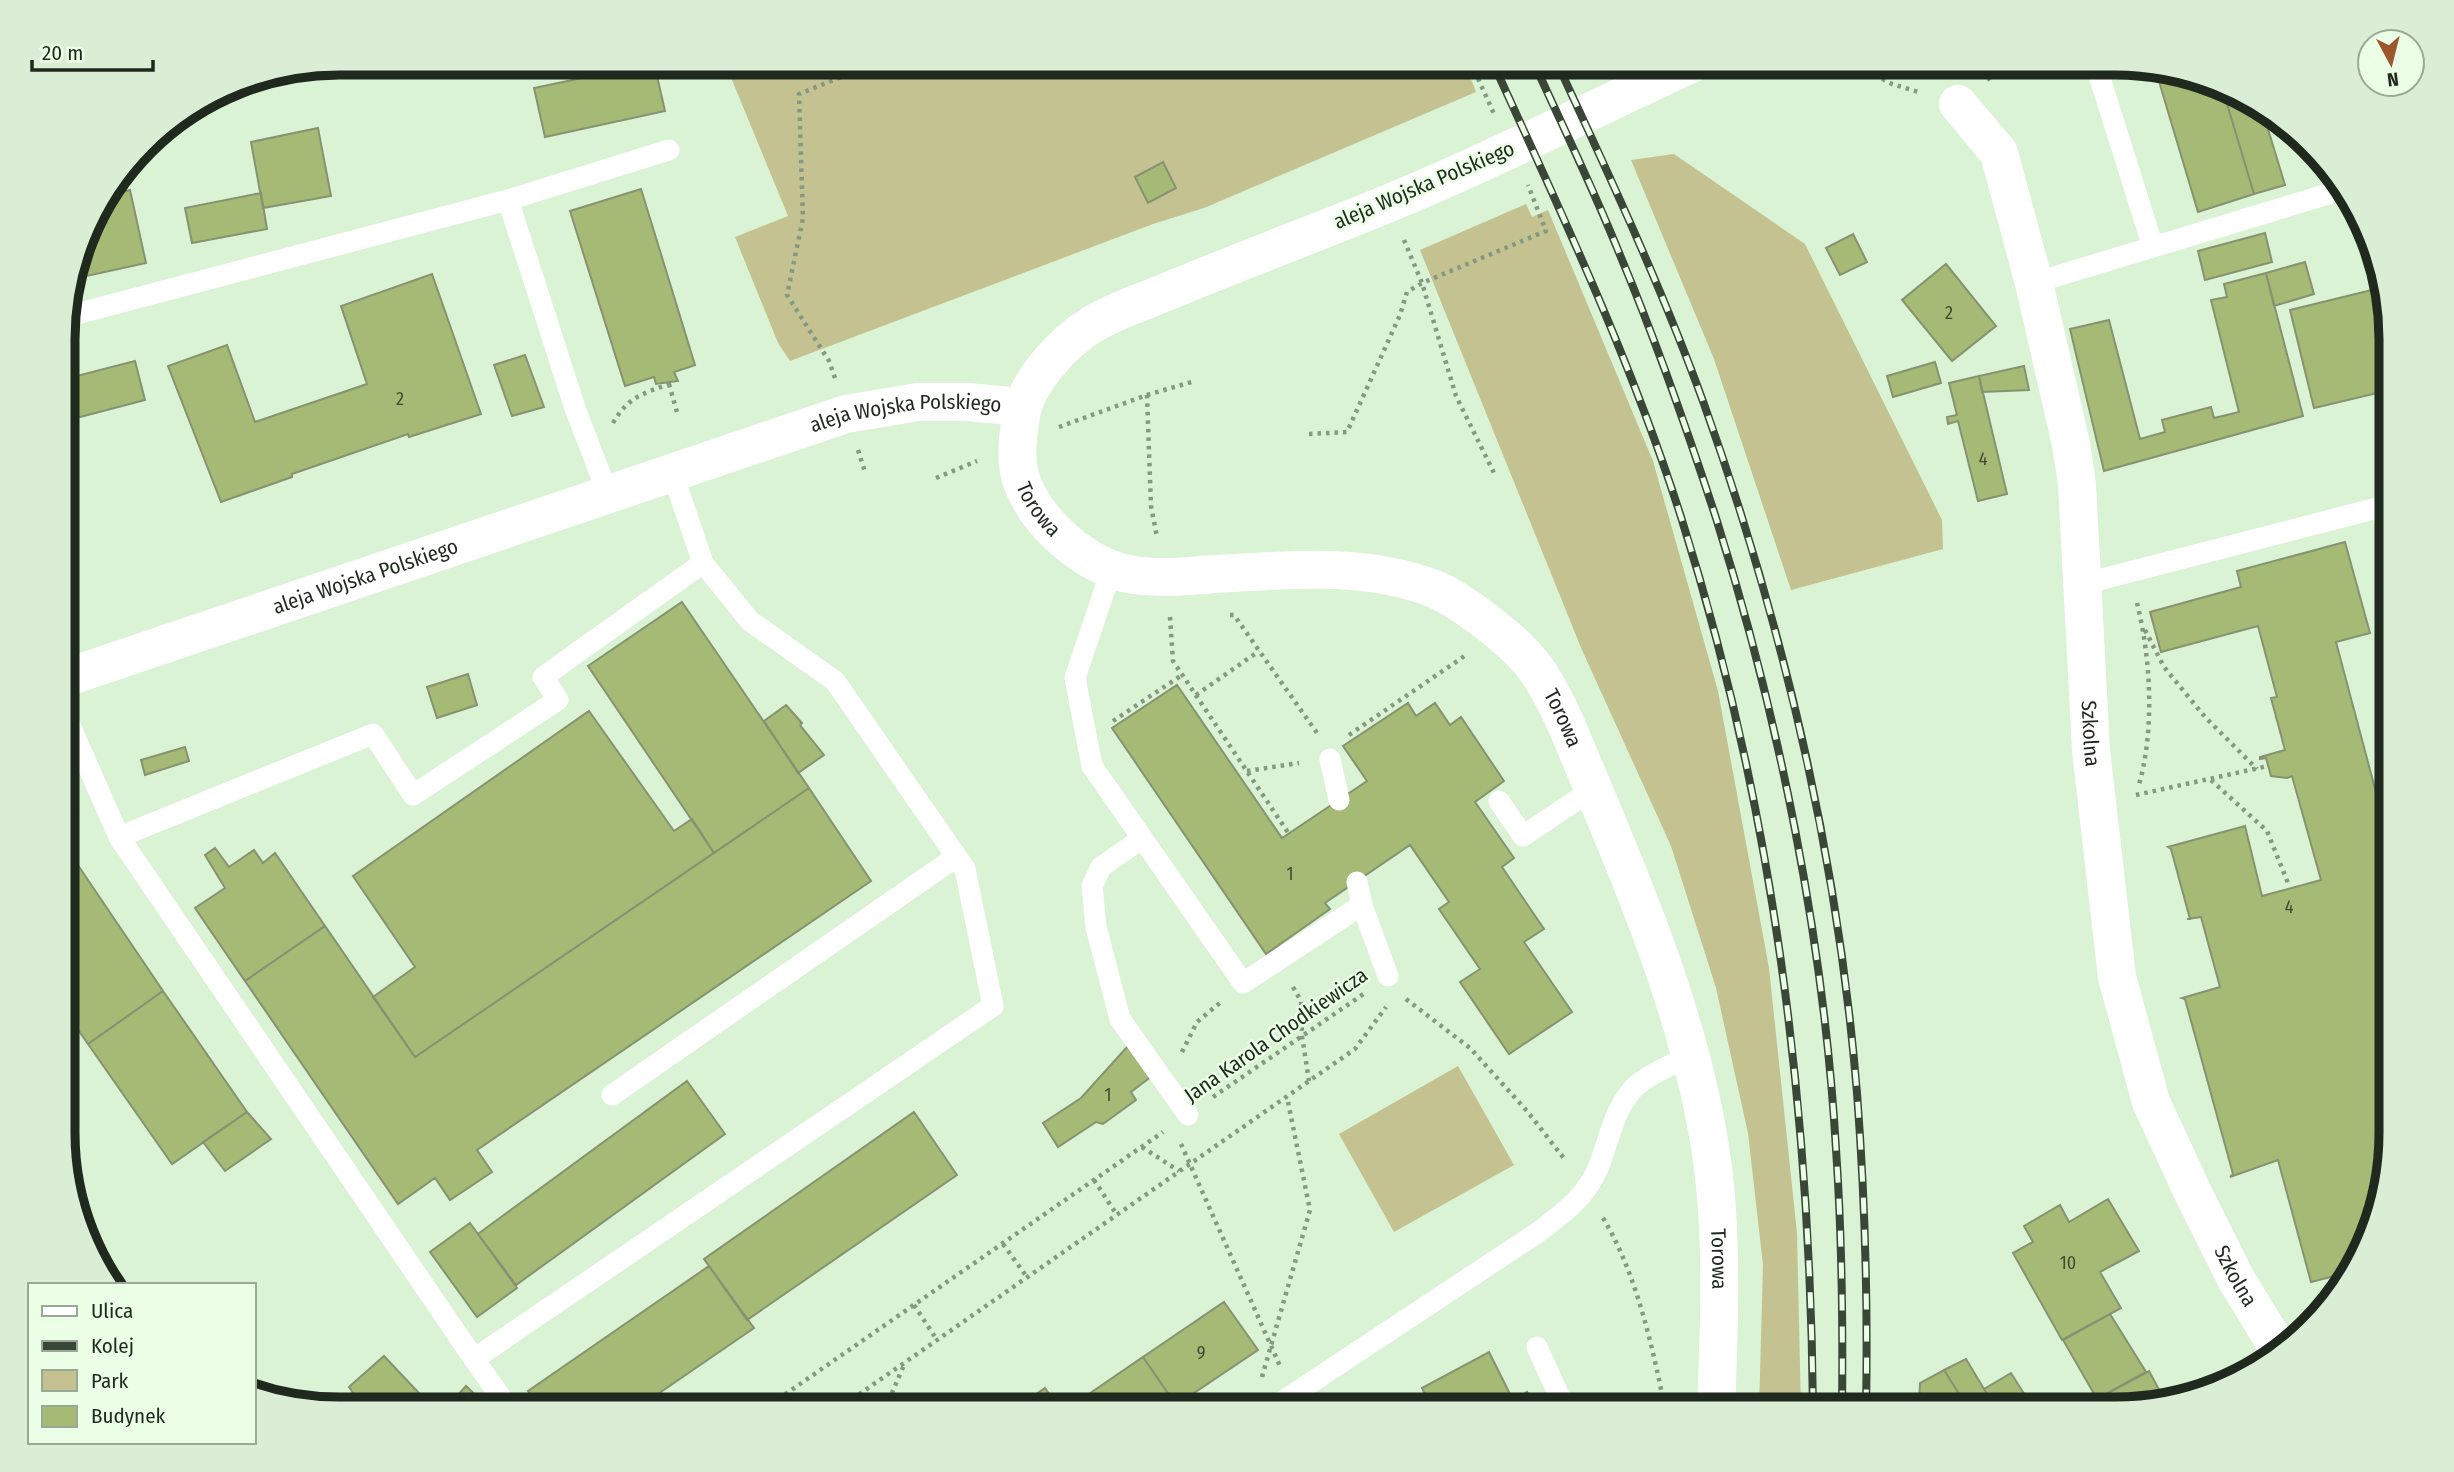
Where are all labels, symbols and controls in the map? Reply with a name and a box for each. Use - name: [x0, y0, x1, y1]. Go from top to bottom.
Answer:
- scale bar: [32, 28, 152, 72]
- north arrow: [2356, 28, 2426, 98]
- text: 20 m: [42, 40, 83, 66]
- text: N: [2386, 67, 2400, 91]
- street label: aleja Wojska Polskiego: [1330, 135, 1518, 235]
- house number: 2: [1945, 302, 1953, 324]
- house number: 2: [396, 388, 404, 410]
- street label: aleja Wojska Polskiego: [806, 389, 1003, 438]
- house number: 4: [1979, 448, 1988, 470]
- street label: Torowa: [1010, 478, 1066, 542]
- street label: aleja Wojska Polskiego: [269, 533, 461, 620]
- street label: Torowa: [1538, 685, 1587, 751]
- street label: Szkolna: [2075, 700, 2106, 768]
- house number: 1: [1286, 863, 1294, 885]
- house number: 4: [2285, 896, 2294, 918]
- street label: Jana Karola Chodkiewicza: [1179, 962, 1373, 1108]
- house number: 1: [1104, 1084, 1112, 1106]
- street label: Torowa: [1705, 1228, 1732, 1290]
- street label: Szkolna: [2208, 1241, 2263, 1311]
- house number: 10: [2060, 1252, 2076, 1274]
- legend: [28, 1283, 256, 1444]
- text: Ulica: [91, 1298, 133, 1324]
- text: Kolej: [91, 1333, 134, 1359]
- house number: 9: [1197, 1342, 1205, 1364]
- text: Park: [91, 1368, 129, 1394]
- text: Budynek: [91, 1403, 166, 1429]

